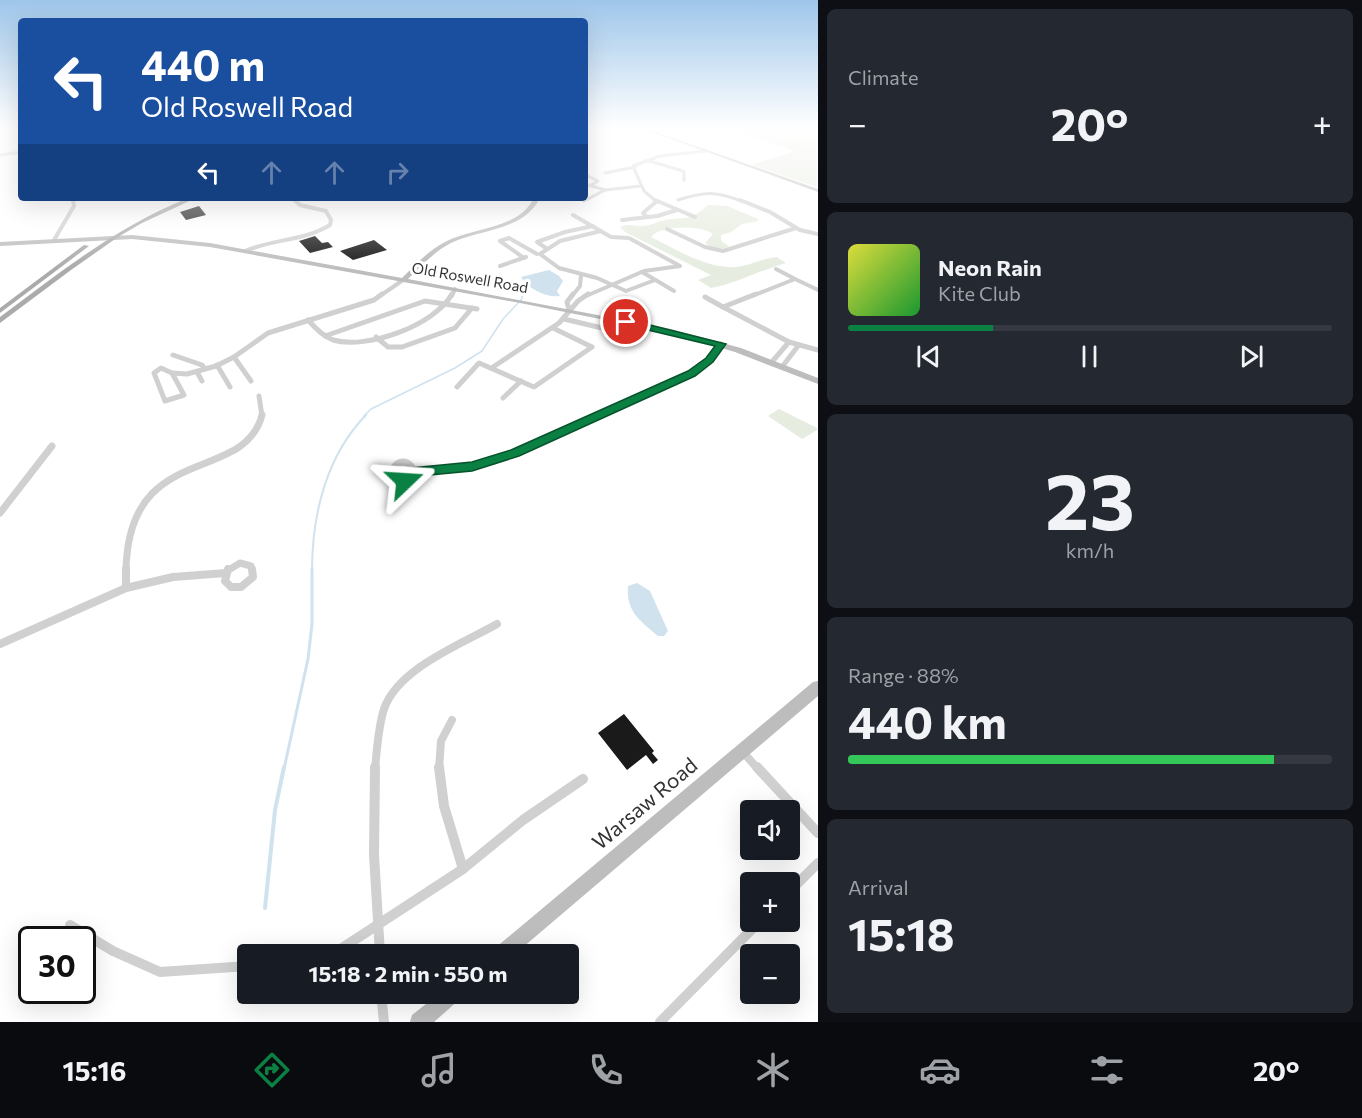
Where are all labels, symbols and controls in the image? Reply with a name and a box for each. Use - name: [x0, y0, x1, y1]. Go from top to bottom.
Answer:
- text: 440 m: [141, 38, 265, 90]
- icon: left: [42, 42, 120, 120]
- text: Climate: [848, 65, 918, 89]
- text: Old Roswell Road: [141, 90, 353, 123]
- text: 20°: [1051, 95, 1129, 150]
- text: −: [848, 102, 867, 143]
- text: +: [1313, 102, 1332, 143]
- icon: left: [192, 156, 225, 189]
- icon: ahead: [255, 156, 288, 189]
- icon: ahead: [318, 156, 351, 189]
- icon: right: [381, 156, 414, 189]
- text: Neon Rain: [938, 254, 1042, 281]
- street label: Old Roswell Road: [411, 258, 530, 296]
- text: Kite Club: [938, 281, 1021, 305]
- pin: [600, 296, 651, 347]
- icon: arrive: [609, 305, 642, 338]
- icon: previous: [912, 340, 945, 373]
- icon: pause: [1073, 340, 1106, 373]
- icon: next: [1235, 340, 1268, 373]
- position arrow: [373, 449, 437, 513]
- text: 23: [1045, 451, 1135, 546]
- text: km/h: [1066, 538, 1114, 562]
- text: Range · 88%: [848, 663, 959, 687]
- text: 440 km: [848, 693, 1007, 748]
- street label: Warsaw Road: [586, 752, 702, 854]
- map controls: [740, 800, 800, 1004]
- button: sound: [740, 800, 800, 860]
- button: +: [740, 872, 800, 932]
- text: Arrival: [848, 875, 909, 899]
- text: 15:18: [848, 905, 955, 960]
- speed limit sign: 30: [18, 926, 96, 1004]
- button: −: [740, 944, 800, 1004]
- text: 15:18 · 2 min · 550 m: [308, 960, 508, 987]
- icon: directions: [251, 1049, 293, 1091]
- icon: music: [418, 1049, 460, 1091]
- icon: phone: [585, 1049, 627, 1091]
- icon: climate: [752, 1049, 794, 1091]
- icon: car: [919, 1049, 961, 1091]
- icon: filters: [1086, 1049, 1128, 1091]
- text: 15:16: [62, 1054, 126, 1087]
- text: 20°: [1253, 1054, 1300, 1087]

